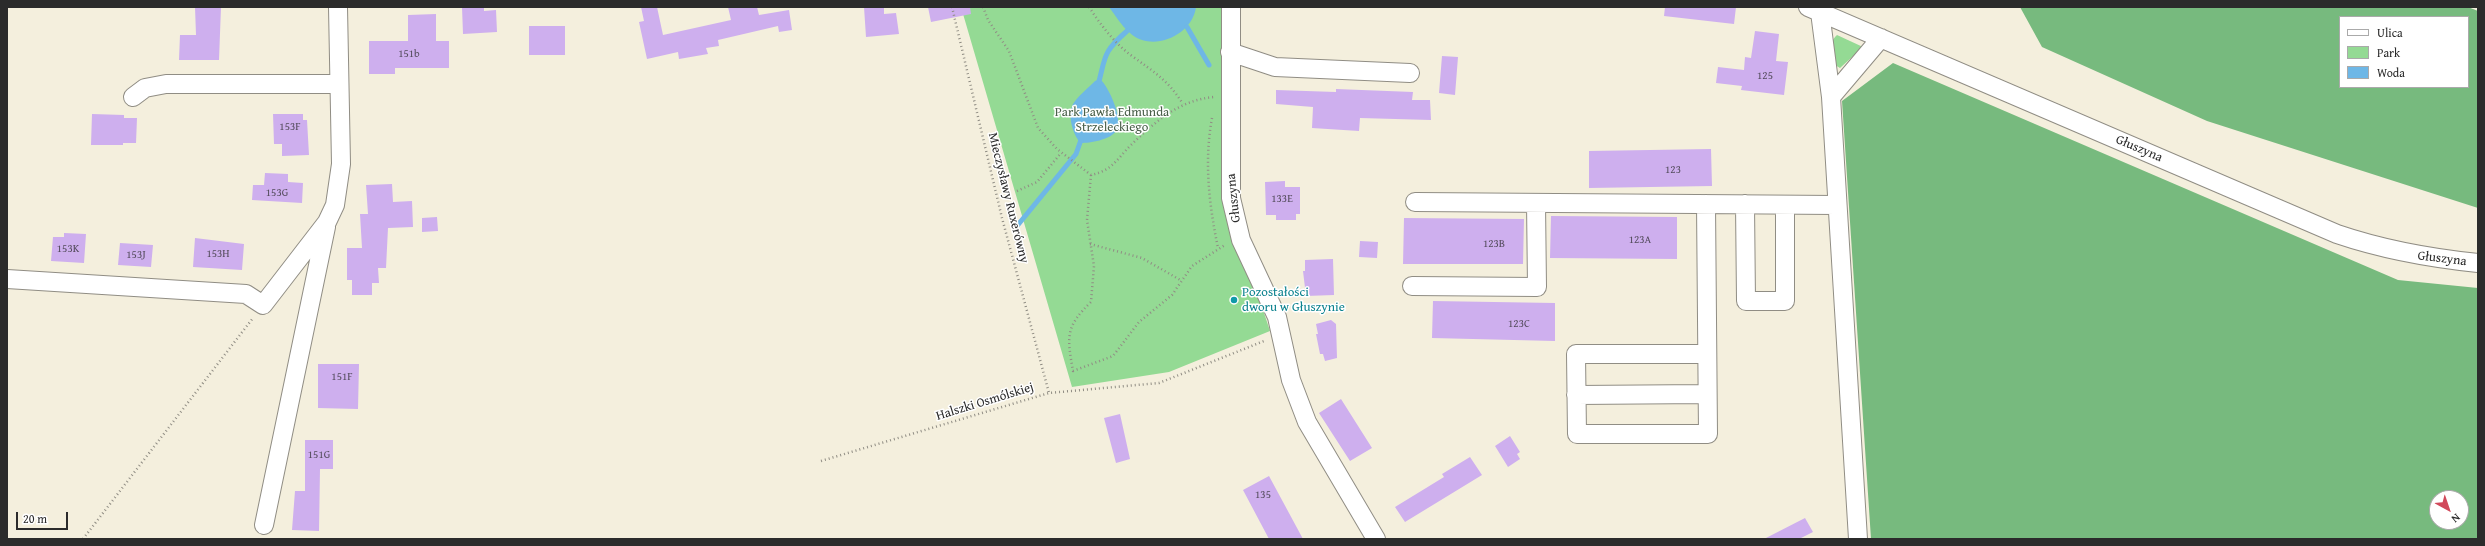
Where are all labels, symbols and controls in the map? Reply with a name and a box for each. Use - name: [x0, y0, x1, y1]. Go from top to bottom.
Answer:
- legend: [2339, 16, 2469, 88]
- text: Ulica: [2377, 24, 2403, 41]
- text: Park: [2377, 44, 2400, 61]
- house number: 151b: [398, 47, 420, 61]
- text: Woda: [2377, 64, 2405, 81]
- house number: 125: [1757, 69, 1773, 83]
- park label: Park Pawła Edmunda Strzeleckiego: [1055, 105, 1169, 136]
- house number: 153F: [279, 120, 301, 134]
- street label: Mieczysławy Ruxerówny: [984, 131, 1032, 265]
- street label: Głuszyna: [2113, 132, 2165, 166]
- house number: 123: [1665, 163, 1681, 177]
- street label: Głuszyna: [1224, 173, 1244, 223]
- house number: 153G: [266, 186, 288, 200]
- house number: 133E: [1271, 192, 1293, 206]
- house number: 123A: [1629, 233, 1651, 247]
- house number: 123B: [1483, 237, 1505, 251]
- house number: 153K: [57, 242, 79, 256]
- house number: 153H: [206, 247, 230, 261]
- house number: 153J: [126, 248, 146, 262]
- street label: Głuszyna: [2417, 248, 2467, 270]
- place label: Pozostałości dworu w Głuszynie: [1242, 285, 1345, 316]
- marker: Pozostałości dworu w Głuszynie: [1229, 295, 1239, 305]
- house number: 123C: [1508, 317, 1530, 331]
- house number: 151F: [331, 370, 353, 384]
- street label: Halszki Osmólskiej: [934, 380, 1036, 424]
- house number: 151G: [308, 448, 330, 462]
- house number: 135: [1255, 488, 1271, 502]
- north arrow: [2429, 490, 2469, 530]
- scale bar: [18, 504, 70, 530]
- text: 20 m: [23, 510, 47, 527]
- text: N: [2448, 510, 2464, 527]

